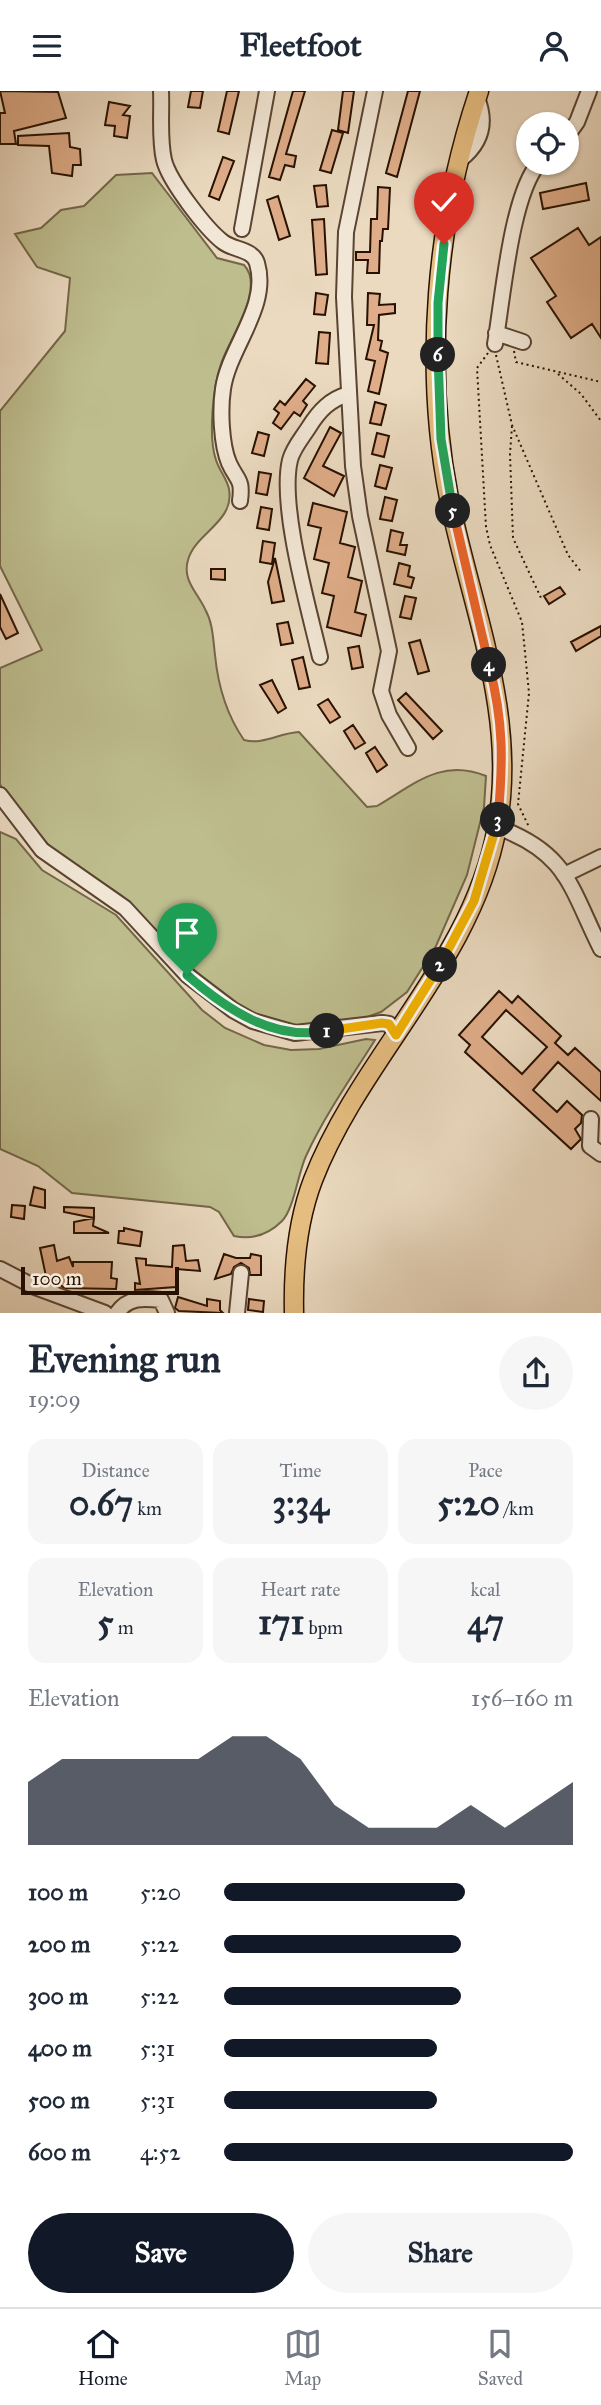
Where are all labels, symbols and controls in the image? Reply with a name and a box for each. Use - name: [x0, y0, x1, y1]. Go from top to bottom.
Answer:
- text: Fleetfoot: [239, 26, 362, 65]
- icon: menu: [28, 27, 66, 65]
- icon: person: [535, 27, 573, 65]
- map controls: [516, 112, 579, 175]
- button: locate: [516, 112, 579, 175]
- pin: [414, 172, 474, 244]
- icon: check: [425, 183, 463, 221]
- pin: 6: [420, 337, 456, 373]
- text: 6: [433, 343, 442, 366]
- pin: 5: [435, 493, 470, 529]
- text: 5: [448, 499, 457, 522]
- pin: 4: [472, 647, 506, 683]
- text: 4: [483, 653, 494, 676]
- pin: 3: [480, 803, 516, 837]
- text: 3: [494, 808, 501, 831]
- pin: [157, 903, 217, 975]
- icon: arrive: [168, 914, 206, 952]
- pin: 2: [422, 947, 458, 983]
- text: 2: [435, 953, 444, 976]
- pin: 1: [310, 1013, 344, 1049]
- text: 1: [323, 1019, 330, 1042]
- scale bar: [21, 1264, 178, 1296]
- text: 100 m: [32, 1267, 82, 1290]
- text: Evening run: [28, 1336, 221, 1382]
- button: share: [499, 1336, 573, 1410]
- text: 19:09: [28, 1385, 81, 1413]
- text: Distance: [81, 1459, 150, 1482]
- text: Time: [279, 1459, 322, 1482]
- text: Pace: [468, 1459, 503, 1482]
- text: 0.67: [69, 1482, 133, 1525]
- text: 3:34: [272, 1482, 329, 1525]
- text: 5:20: [437, 1482, 500, 1525]
- text: km: [133, 1497, 162, 1520]
- text: /km: [500, 1497, 534, 1520]
- text: Elevation: [78, 1578, 153, 1601]
- text: Heart rate: [261, 1578, 340, 1601]
- text: kcal: [471, 1578, 500, 1601]
- text: 5: [97, 1601, 114, 1644]
- text: 171: [258, 1601, 304, 1644]
- text: 47: [467, 1601, 504, 1644]
- text: m: [114, 1616, 134, 1639]
- text: bpm: [304, 1616, 343, 1639]
- text: Elevation: [28, 1684, 119, 1712]
- text: 156–160 m: [471, 1684, 573, 1712]
- text: 100 m: [28, 1878, 88, 1906]
- text: 5:20: [140, 1878, 181, 1906]
- text: 200 m: [28, 1930, 90, 1958]
- text: 5:22: [140, 1930, 179, 1958]
- text: 300 m: [28, 1982, 88, 2010]
- text: 5:22: [140, 1982, 179, 2010]
- text: 400 m: [28, 2034, 92, 2062]
- text: 5:31: [140, 2034, 175, 2062]
- text: 500 m: [28, 2086, 90, 2114]
- text: 5:31: [140, 2086, 175, 2114]
- text: 600 m: [28, 2138, 91, 2166]
- text: 4:52: [140, 2138, 181, 2166]
- button: Save: [28, 2213, 294, 2293]
- button: Share: [308, 2213, 573, 2293]
- tab: Home: [78, 2325, 128, 2390]
- tab: Map: [284, 2325, 322, 2390]
- tab: Saved: [478, 2325, 523, 2390]

